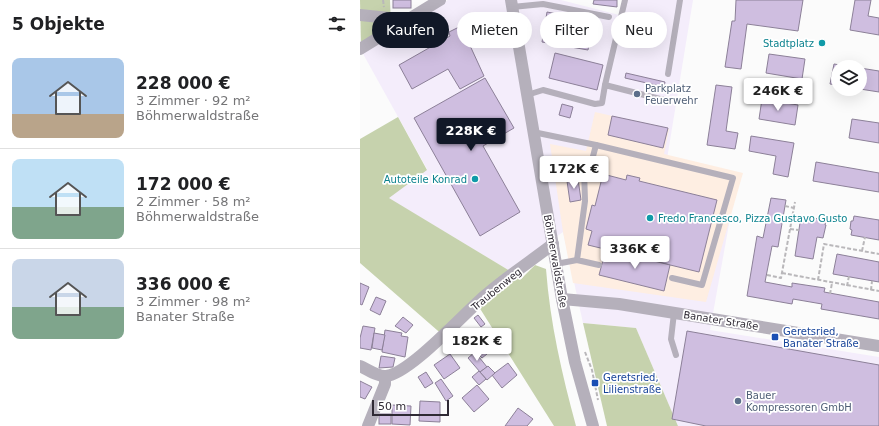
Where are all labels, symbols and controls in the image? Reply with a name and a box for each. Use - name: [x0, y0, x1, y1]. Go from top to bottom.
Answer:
- chip: Kaufen: [372, 12, 449, 48]
- chip: Mieten: [457, 12, 532, 48]
- chip: Filter: [540, 12, 603, 48]
- chip: Neu: [611, 12, 667, 48]
- icon: filters: [326, 13, 348, 35]
- text: 5 Objekte: [12, 14, 105, 34]
- place label: Stadtplatz: [763, 38, 814, 49]
- marker: Stadtplatz: [817, 38, 827, 48]
- map controls: [831, 60, 867, 96]
- button: layers: [831, 60, 867, 96]
- text: 228 000 €: [136, 73, 231, 93]
- icon: home: [44, 74, 92, 122]
- pin: 246K €: [745, 78, 811, 112]
- place label: Parkplatz Feuerwehr: [645, 83, 699, 106]
- text: 246K €: [753, 83, 803, 98]
- marker: Parkplatz Feuerwehr: [632, 89, 642, 99]
- text: 3 Zimmer · 92 m²: [136, 93, 251, 108]
- text: Böhmerwaldstraße: [136, 108, 259, 123]
- pin: 228K €: [438, 118, 504, 152]
- text: 228K €: [446, 123, 496, 138]
- pin: 172K €: [541, 156, 607, 190]
- text: 172K €: [549, 161, 599, 176]
- text: 172 000 €: [136, 174, 231, 194]
- place label: Autoteile Konrad: [384, 174, 467, 185]
- marker: Autoteile Konrad: [470, 174, 480, 184]
- icon: home: [44, 175, 92, 223]
- text: 2 Zimmer · 58 m²: [136, 194, 251, 209]
- text: Böhmerwaldstraße: [136, 209, 259, 224]
- marker: Fredo Francesco, Pizza Gustavo Gusto: [645, 213, 655, 223]
- place label: Fredo Francesco, Pizza Gustavo Gusto: [658, 213, 847, 224]
- street label: Böhmerwaldstraße: [542, 214, 569, 309]
- pin: 336K €: [602, 236, 668, 270]
- text: 336K €: [610, 241, 660, 256]
- street label: Traubenweg: [468, 266, 523, 313]
- text: 336 000 €: [136, 274, 231, 294]
- icon: home: [44, 275, 92, 323]
- text: 3 Zimmer · 98 m²: [136, 294, 251, 309]
- text: Banater Straße: [136, 309, 235, 324]
- street label: Banater Straße: [683, 309, 759, 332]
- place label: Geretsried, Banater Straße: [783, 326, 859, 349]
- pin: 182K €: [444, 328, 510, 362]
- marker: Geretsried, Banater Straße: [770, 332, 780, 342]
- text: 182K €: [452, 333, 502, 348]
- place label: Geretsried, Lilienstraße: [603, 372, 661, 395]
- marker: Geretsried, Lilienstraße: [590, 378, 600, 388]
- place label: Bauer Kompressoren GmbH: [746, 390, 852, 413]
- marker: Bauer Kompressoren GmbH: [733, 396, 743, 406]
- scale bar: [372, 398, 449, 417]
- text: 50 m: [378, 400, 406, 413]

